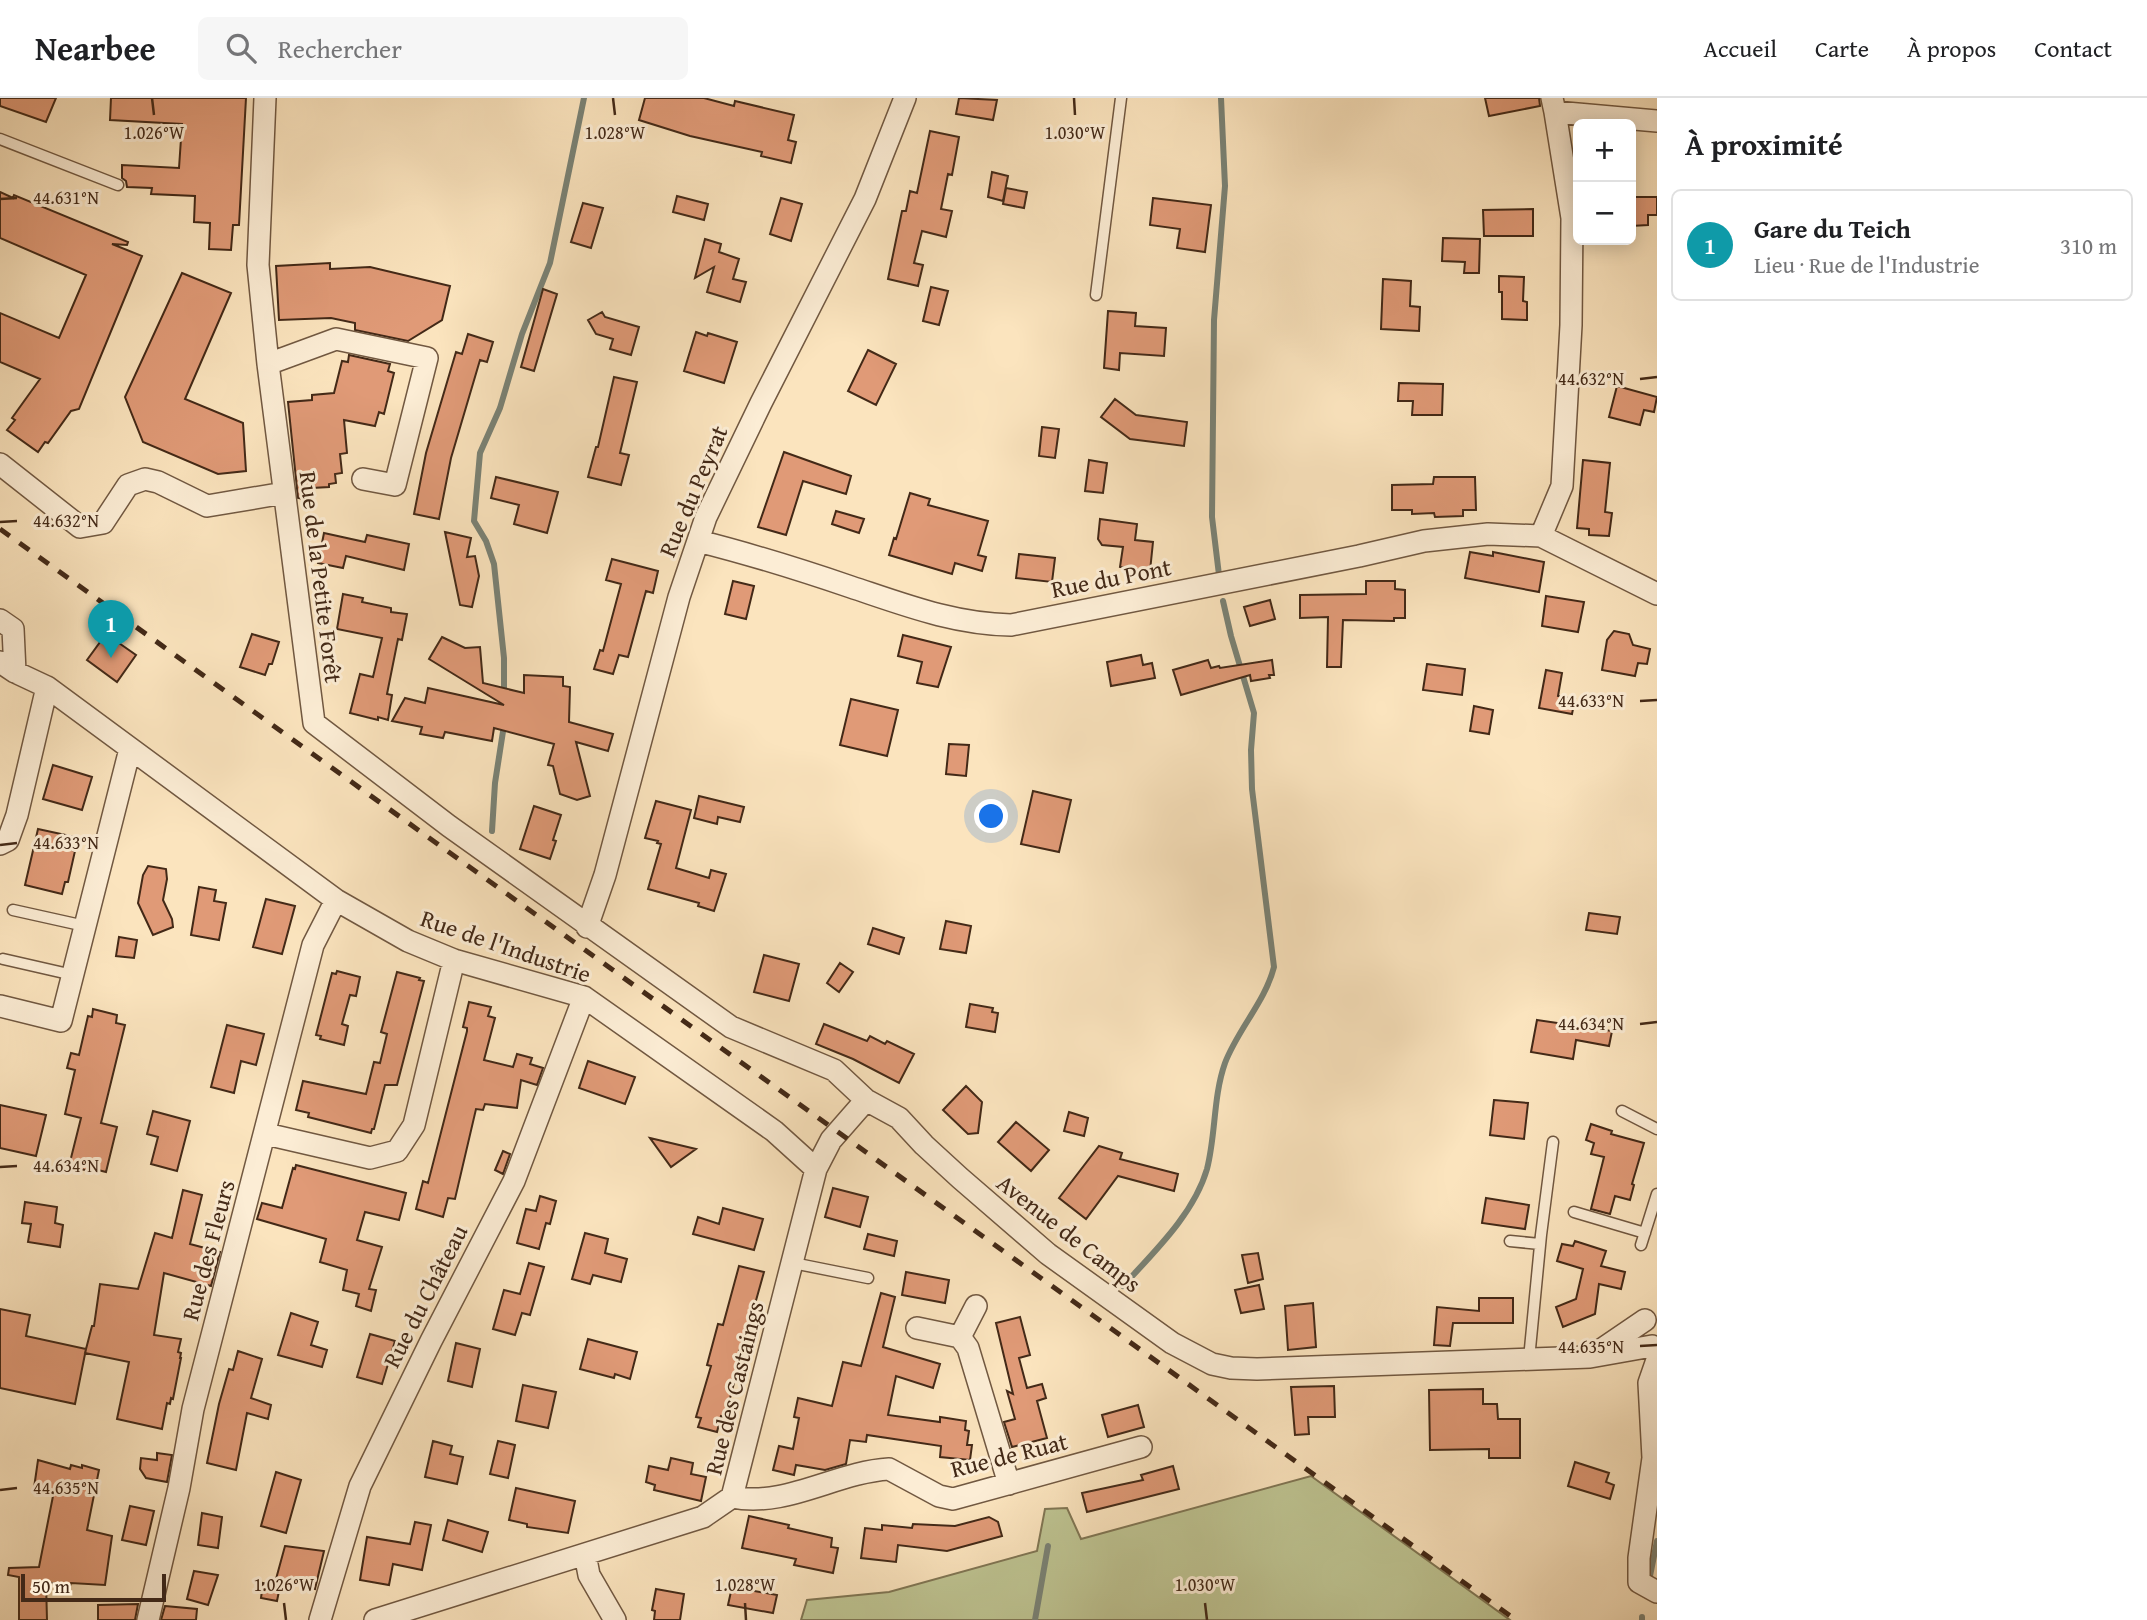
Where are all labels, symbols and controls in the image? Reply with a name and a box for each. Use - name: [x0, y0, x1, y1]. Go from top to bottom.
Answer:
- search box: [198, 17, 688, 80]
- text: Nearbee: [35, 24, 156, 72]
- icon: search: [222, 29, 260, 67]
- text: Rechercher: [278, 29, 402, 68]
- text: Accueil: [1703, 31, 1777, 66]
- text: Carte: [1815, 31, 1869, 66]
- text: À propos: [1907, 31, 1996, 66]
- text: Contact: [2034, 31, 2112, 66]
- text: 1.026°W: [124, 119, 185, 146]
- text: 1.028°W: [585, 119, 646, 146]
- text: 1.030°W: [1045, 119, 1106, 146]
- map controls: [1573, 119, 1636, 245]
- button: +: [1573, 119, 1636, 182]
- text: À proximité: [1685, 122, 1843, 166]
- button: −: [1573, 182, 1636, 245]
- text: 44.631°N: [33, 184, 99, 211]
- text: Gare du Teich: [1754, 209, 1911, 248]
- text: 1: [1704, 229, 1716, 262]
- text: 310 m: [2060, 229, 2117, 262]
- text: Lieu · Rue de l'Industrie: [1754, 248, 1980, 281]
- text: 44.632°N: [1558, 365, 1624, 392]
- street label: Rue du Peyrat: [650, 419, 737, 562]
- street label: Rue de la Petite Forêt: [291, 469, 351, 685]
- text: 44.632°N: [33, 507, 99, 534]
- street label: Rue du Pont: [1048, 549, 1174, 607]
- pin: 1: [88, 600, 134, 658]
- text: 44.633°N: [1558, 687, 1624, 714]
- your location: [974, 799, 1008, 833]
- text: 44.633°N: [33, 829, 99, 856]
- street label: Rue de l'Industrie: [416, 900, 596, 992]
- text: 44.634°N: [1558, 1010, 1624, 1037]
- text: 44.634°N: [33, 1152, 99, 1179]
- street label: Avenue de Camps: [989, 1165, 1149, 1301]
- street label: Rue des Fleurs: [172, 1176, 244, 1324]
- street label: Rue du Château: [374, 1218, 476, 1374]
- street label: Rue des Castaings: [696, 1298, 772, 1478]
- text: 44.635°N: [1558, 1333, 1624, 1360]
- street label: Rue de Ruat: [947, 1423, 1072, 1486]
- text: 44.635°N: [33, 1474, 99, 1501]
- scale bar: [21, 1571, 166, 1603]
- text: 1.026°W: [254, 1571, 315, 1598]
- text: 1.028°W: [715, 1571, 776, 1598]
- text: 1.030°W: [1175, 1571, 1236, 1598]
- text: 50 m: [32, 1572, 70, 1600]

